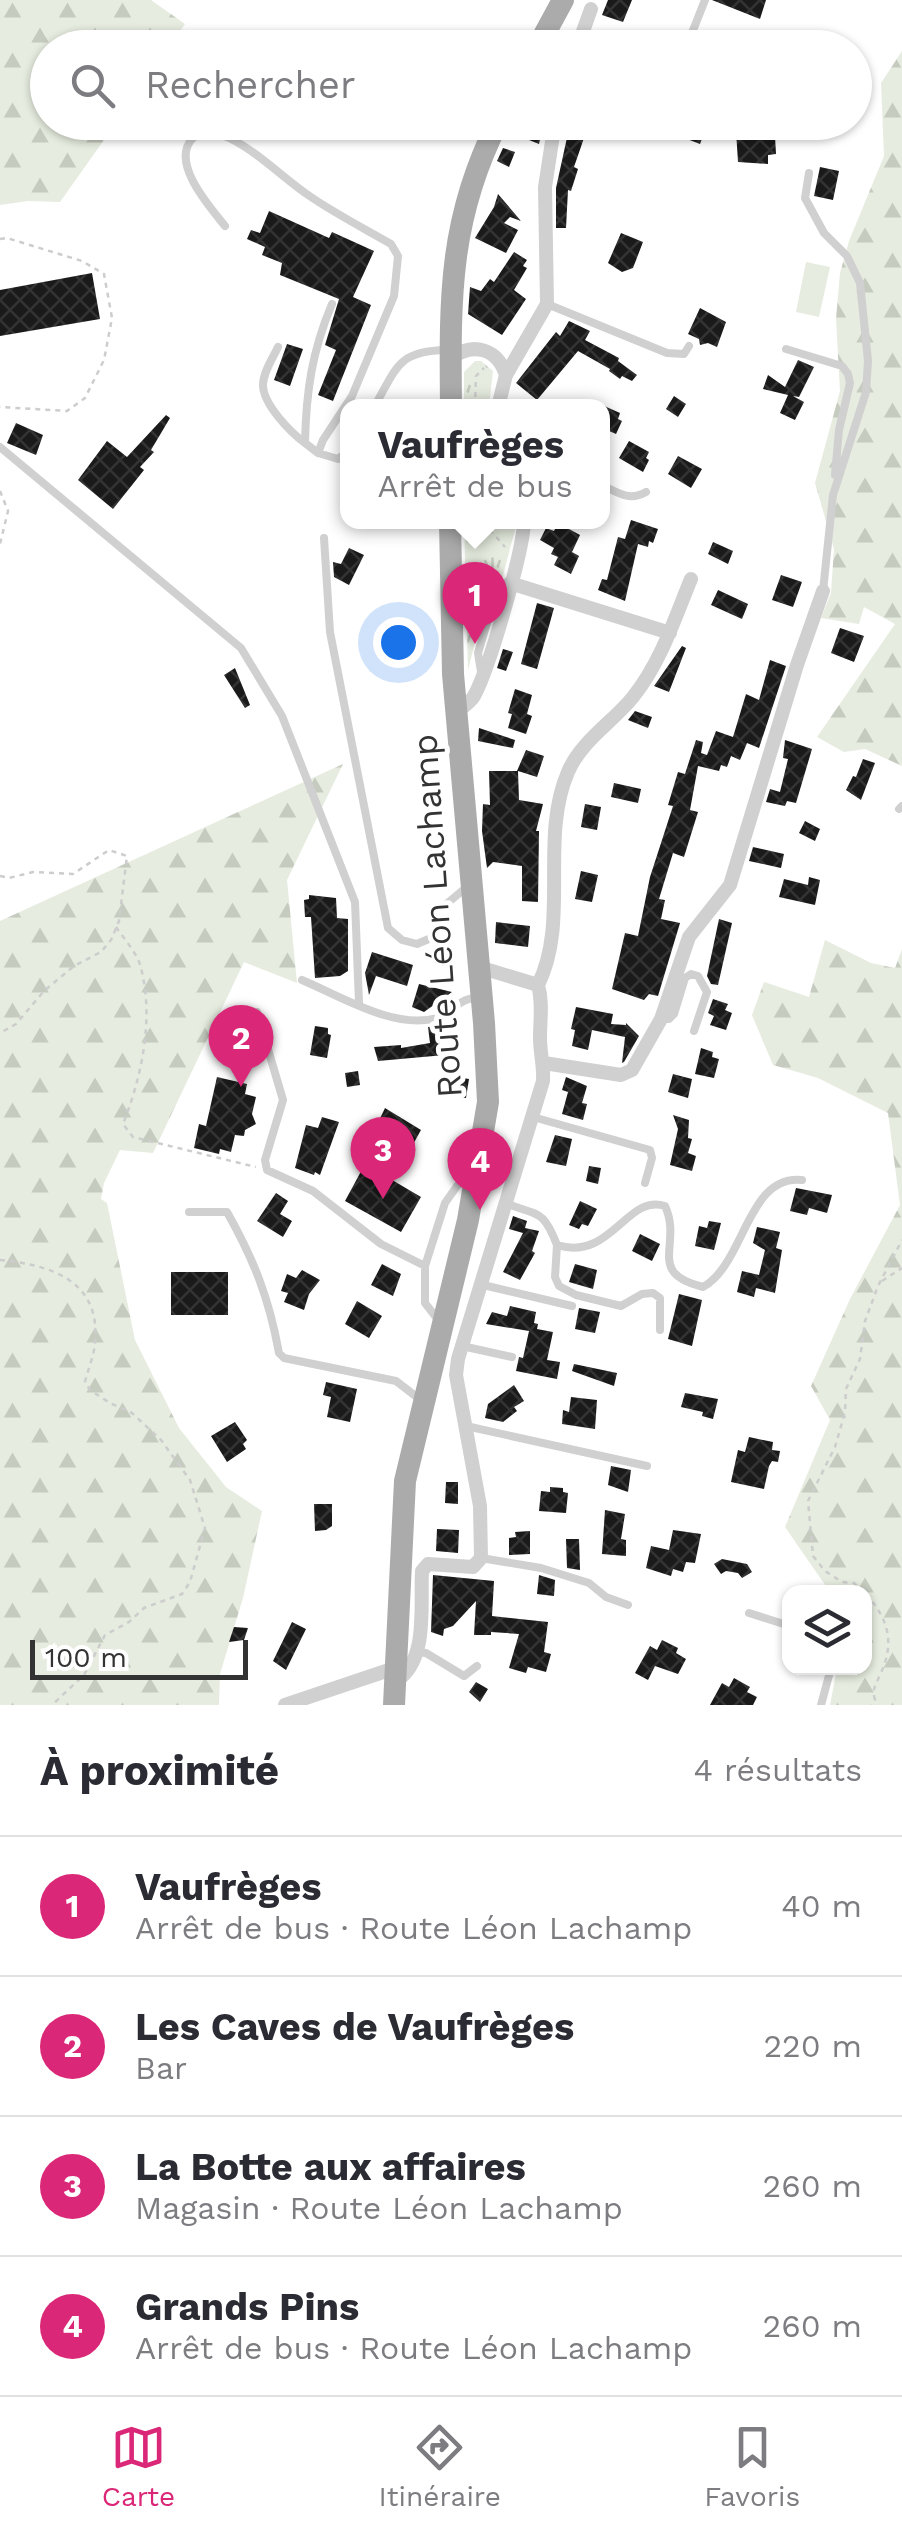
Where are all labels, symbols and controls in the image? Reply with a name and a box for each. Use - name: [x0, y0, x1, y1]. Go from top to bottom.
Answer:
- search box: [30, 30, 872, 140]
- icon: search: [65, 58, 120, 113]
- text: Rechercher: [145, 63, 355, 107]
- popup: [340, 399, 610, 529]
- text: Vaufrèges: [377, 423, 564, 467]
- text: Arrêt de bus: [377, 467, 573, 505]
- pin: 1: [442, 562, 508, 644]
- your location: [373, 617, 424, 668]
- street label: Route Léon Lachamp: [403, 733, 471, 1099]
- pin: 2: [208, 1004, 274, 1087]
- pin: 3: [350, 1116, 416, 1199]
- pin: 4: [448, 1128, 512, 1210]
- map controls: [782, 1585, 872, 1675]
- button: layers: [782, 1585, 872, 1675]
- scale bar: [30, 1635, 248, 1680]
- text: 100 m: [45, 1641, 127, 1674]
- text: À proximité: [40, 1746, 279, 1795]
- text: 4 résultats: [694, 1751, 862, 1789]
- text: Vaufrèges: [135, 1865, 322, 1909]
- text: 1: [66, 1887, 79, 1925]
- text: 40 m: [781, 1887, 862, 1925]
- text: Arrêt de bus · Route Léon Lachamp: [135, 1909, 692, 1947]
- text: Les Caves de Vaufrèges: [135, 2005, 574, 2049]
- text: 2: [63, 2027, 82, 2065]
- text: 220 m: [763, 2027, 862, 2065]
- text: Bar: [135, 2049, 187, 2087]
- text: La Botte aux affaires: [135, 2145, 526, 2189]
- text: 3: [63, 2167, 82, 2205]
- text: 260 m: [763, 2167, 862, 2205]
- text: Magasin · Route Léon Lachamp: [135, 2189, 623, 2227]
- text: Grands Pins: [135, 2285, 359, 2329]
- text: 4: [62, 2307, 83, 2345]
- text: 260 m: [763, 2307, 862, 2345]
- text: Arrêt de bus · Route Léon Lachamp: [135, 2329, 692, 2367]
- tab: Carte: [102, 2420, 175, 2513]
- tab: Itinéraire: [379, 2420, 501, 2513]
- tab: Favoris: [704, 2420, 800, 2513]

